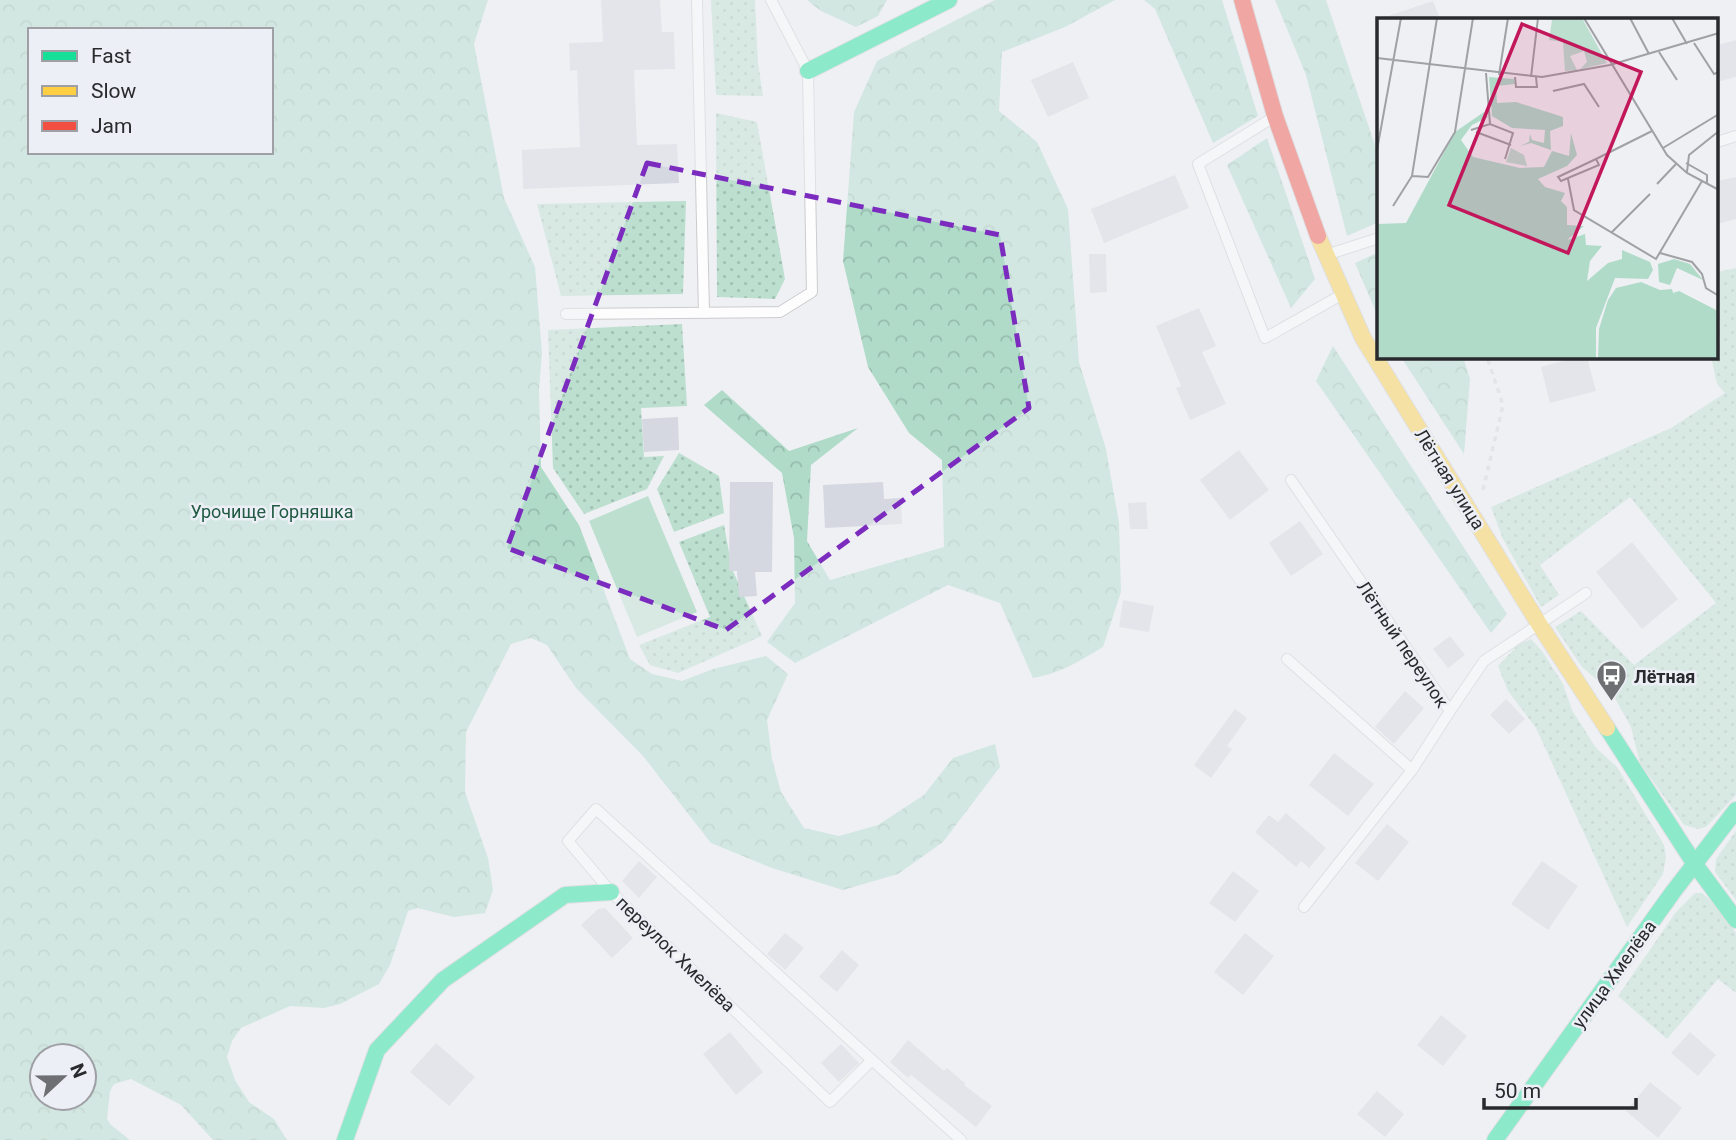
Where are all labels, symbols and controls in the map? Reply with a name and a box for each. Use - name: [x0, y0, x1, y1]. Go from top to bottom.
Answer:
- inset map: [1377, 18, 1718, 359]
- legend: [28, 28, 273, 154]
- text: Fast: [91, 44, 132, 68]
- text: Slow: [91, 79, 137, 103]
- text: Jam: [91, 114, 132, 138]
- street label: Лётная улица: [1411, 425, 1489, 533]
- park label: Урочище Горняшка: [190, 501, 354, 522]
- street label: Лётный переулок: [1353, 577, 1453, 711]
- bus stop icon: Лётная: [1594, 659, 1628, 703]
- place label: Лётная: [1634, 666, 1695, 687]
- street label: переулок Хмелёва: [612, 892, 740, 1016]
- street label: улица Хмелёва: [1568, 916, 1660, 1032]
- north arrow: [28, 1042, 98, 1112]
- text: N: [65, 1060, 91, 1081]
- scale bar: [1484, 1066, 1636, 1110]
- text: 50 m: [1494, 1079, 1541, 1103]

